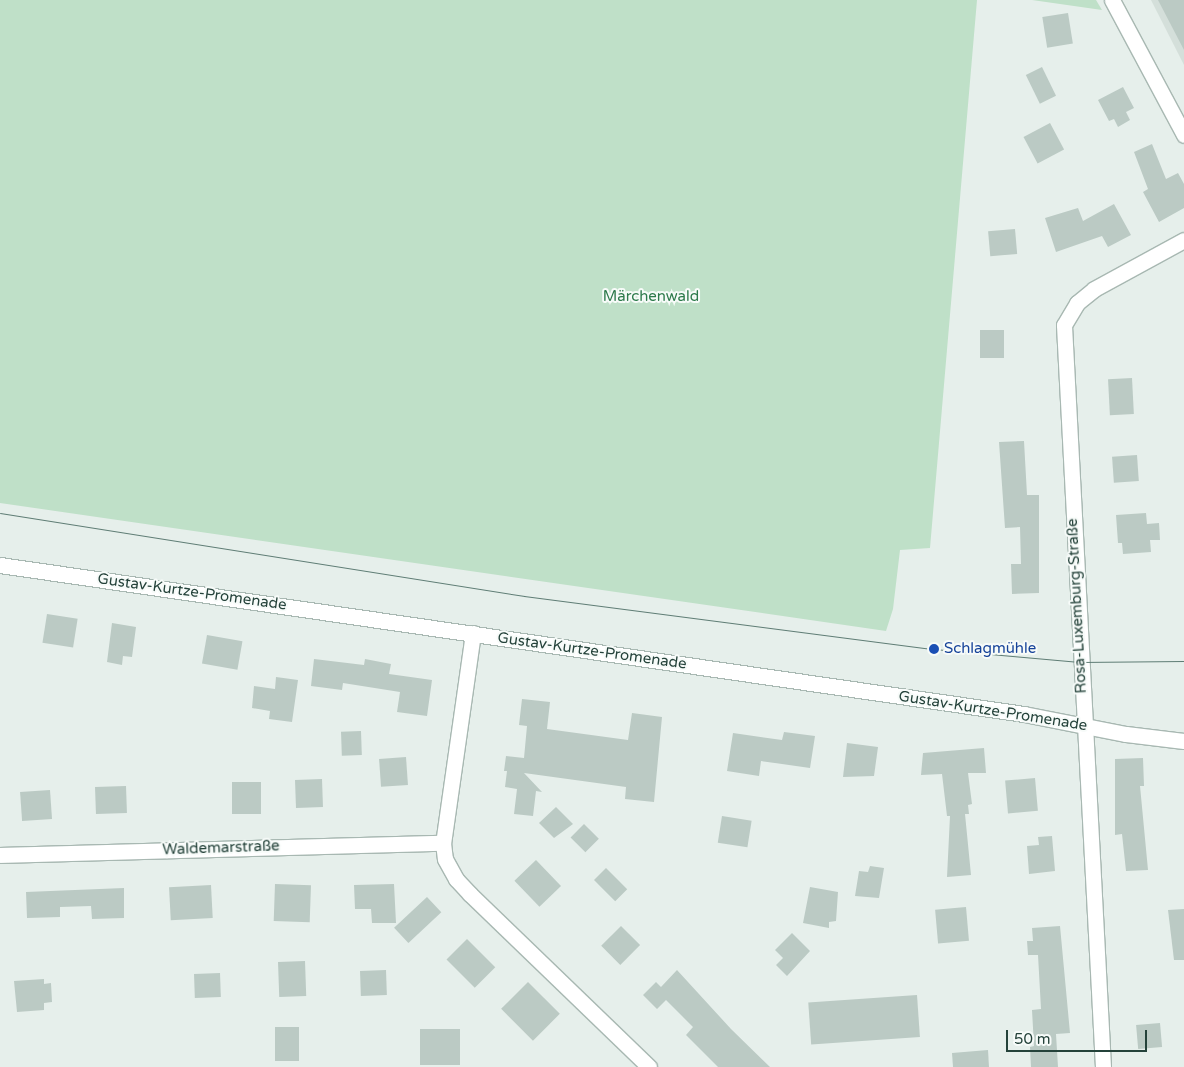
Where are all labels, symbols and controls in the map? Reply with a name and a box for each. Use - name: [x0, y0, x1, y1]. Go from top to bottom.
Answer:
- park label: Märchenwald: [603, 288, 699, 306]
- street label: Rosa-Luxemburg-Straße: [1063, 518, 1091, 694]
- street label: Gustav-Kurtze-Promenade: [96, 570, 288, 614]
- street label: Gustav-Kurtze-Promenade: [496, 629, 688, 673]
- place label: Schlagmühle: [944, 640, 1036, 658]
- marker: Schlagmühle: [928, 643, 940, 655]
- street label: Gustav-Kurtze-Promenade: [897, 687, 1089, 735]
- street label: Waldemarstraße: [162, 837, 280, 859]
- scale bar: [1009, 1020, 1150, 1052]
- text: 50 m: [1014, 1030, 1051, 1048]

